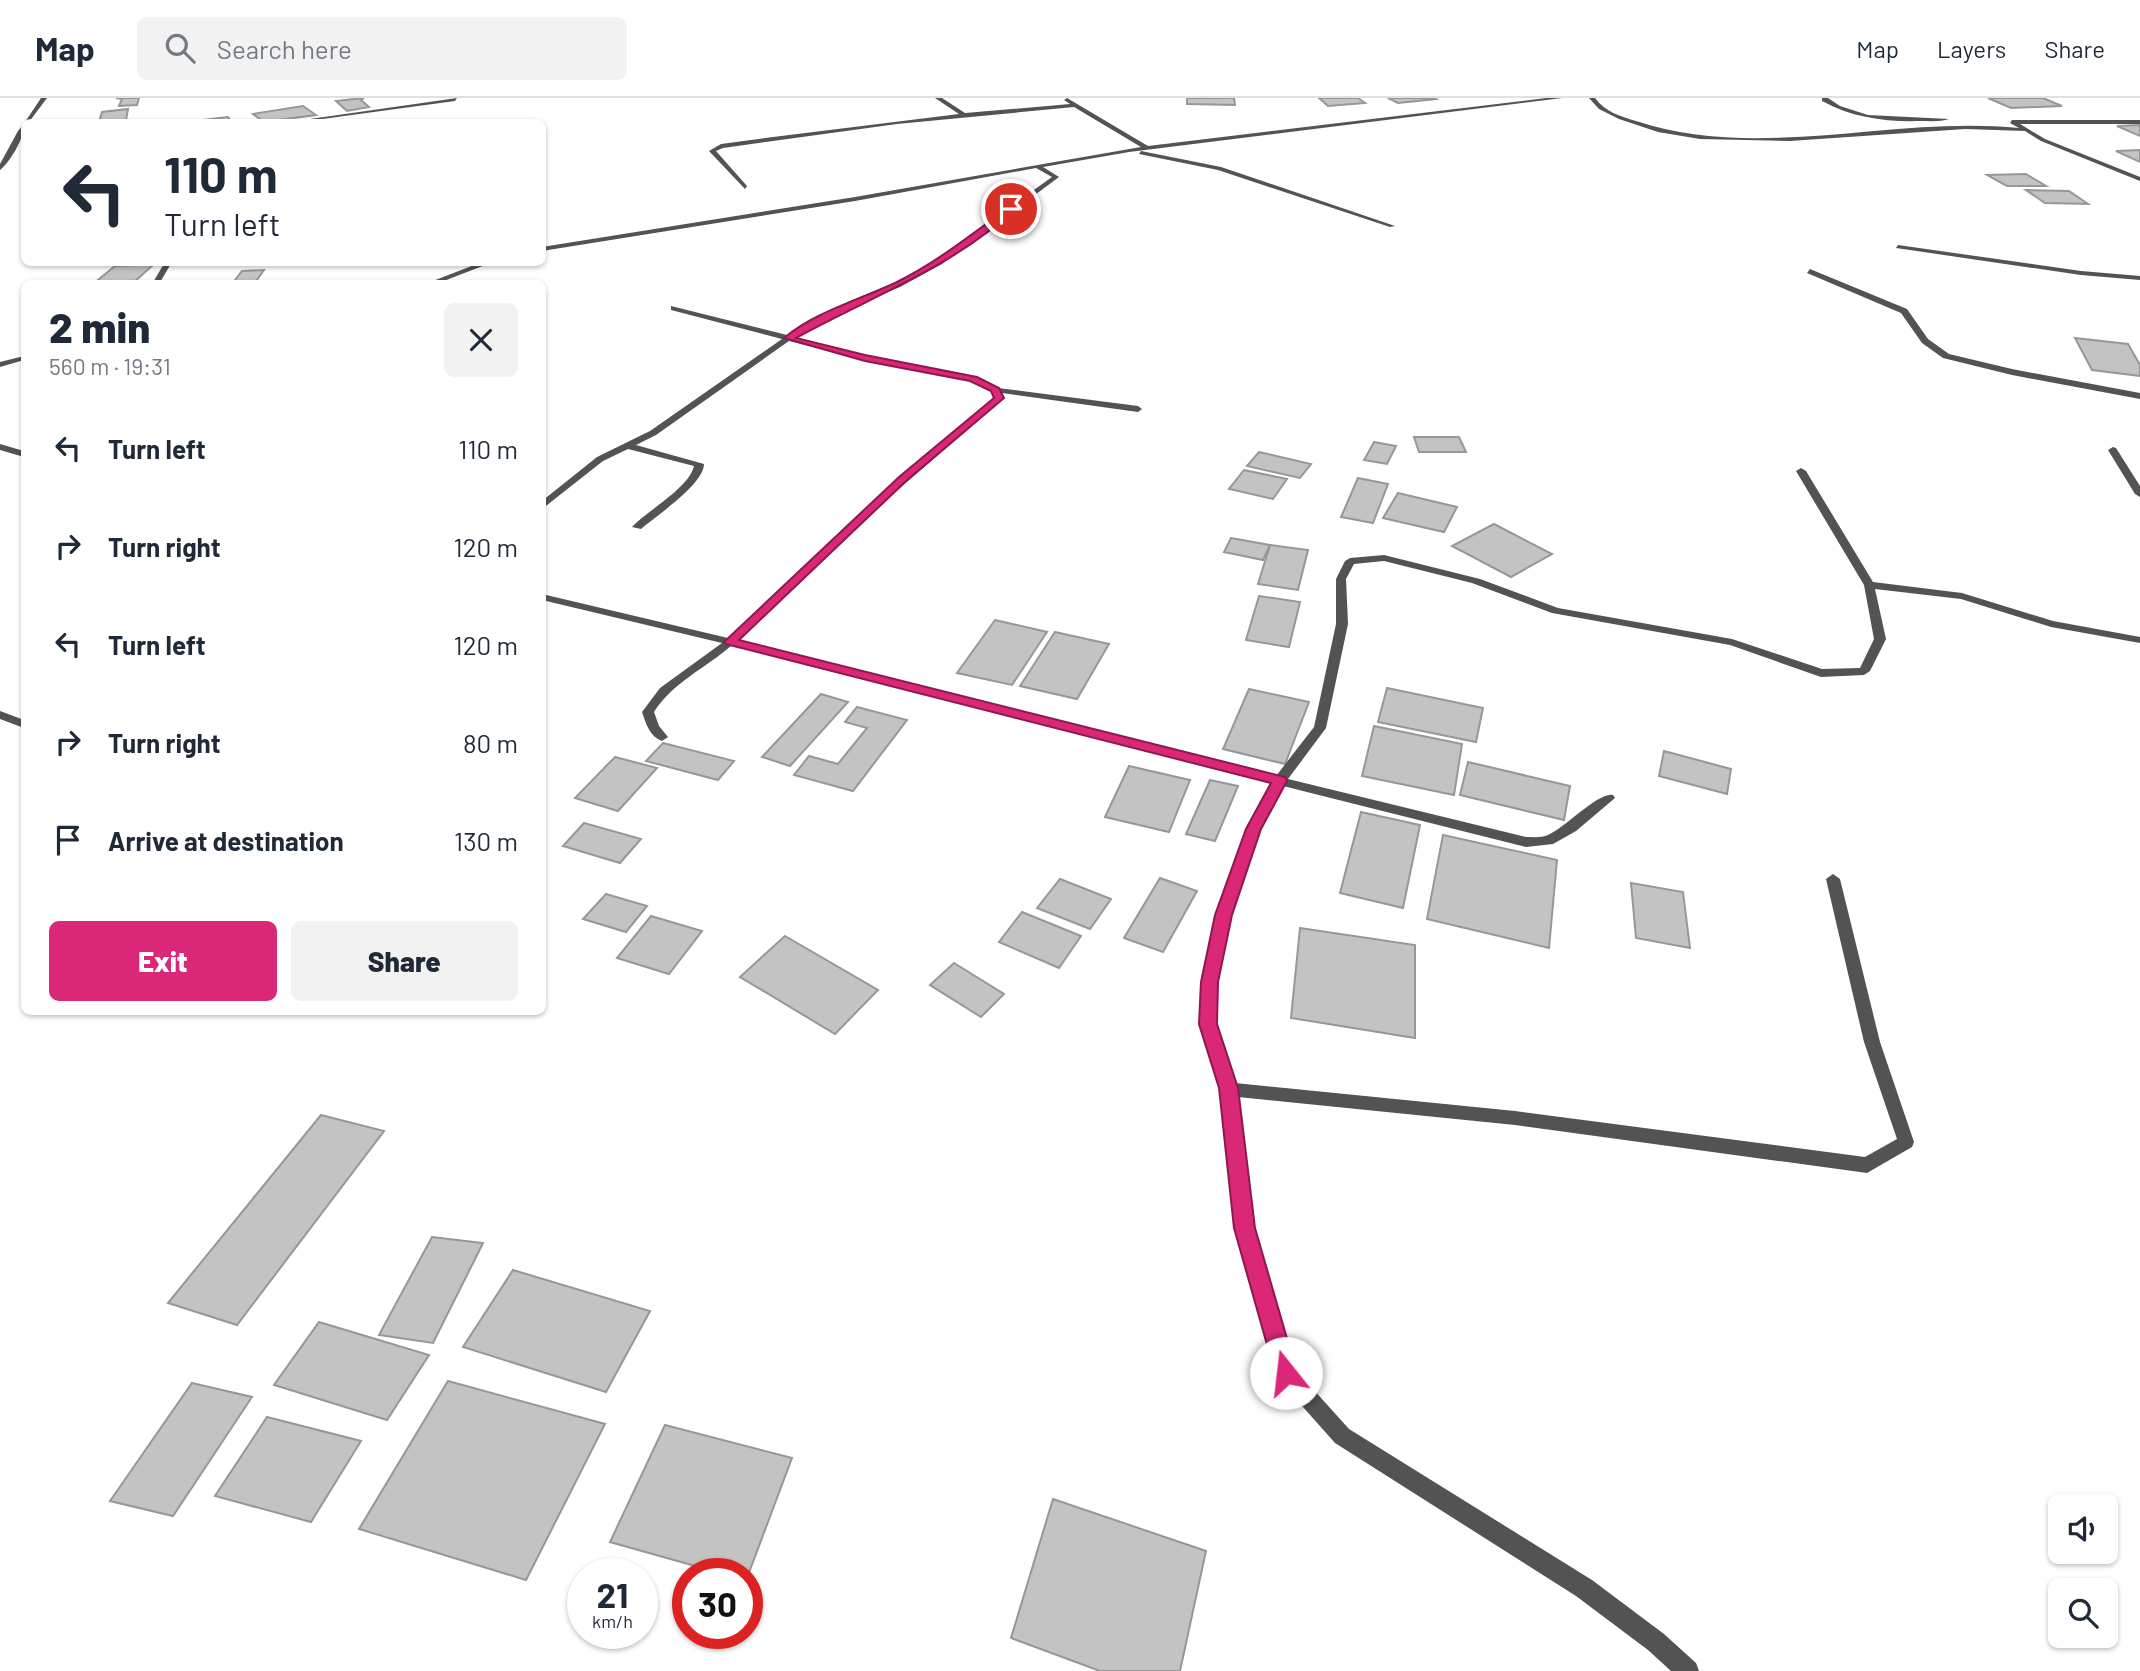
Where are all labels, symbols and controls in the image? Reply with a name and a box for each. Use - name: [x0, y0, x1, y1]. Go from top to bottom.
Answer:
- search box: [137, 17, 627, 80]
- text: Map: [35, 28, 95, 68]
- icon: search: [161, 29, 199, 67]
- text: Search here: [217, 33, 352, 64]
- text: Map: [1856, 34, 1899, 63]
- text: Layers: [1937, 34, 2006, 63]
- text: Share: [2044, 34, 2105, 63]
- text: 110 m: [164, 144, 278, 203]
- icon: left: [49, 147, 140, 238]
- pin: [981, 179, 1041, 239]
- icon: arrive: [992, 190, 1030, 228]
- text: Turn left: [164, 204, 281, 242]
- text: 2 min: [49, 301, 150, 351]
- button: close: [444, 303, 518, 377]
- text: 560 m · 19:31: [49, 352, 171, 380]
- icon: left: [49, 429, 87, 467]
- text: Turn left: [108, 433, 206, 464]
- text: 110 m: [458, 433, 518, 464]
- icon: right: [49, 527, 87, 565]
- text: Turn right: [108, 531, 221, 562]
- text: 120 m: [454, 531, 518, 562]
- icon: left: [49, 625, 87, 663]
- text: Turn left: [108, 629, 206, 660]
- text: 120 m: [454, 629, 518, 660]
- icon: right: [49, 723, 87, 761]
- text: Turn right: [108, 727, 221, 758]
- text: 80 m: [463, 727, 518, 758]
- icon: arrive: [49, 821, 87, 859]
- text: Arrive at destination: [108, 825, 344, 856]
- text: 130 m: [454, 825, 518, 856]
- button: Exit: [49, 921, 277, 1001]
- button: Share: [291, 921, 518, 1001]
- position arrow: [1249, 1336, 1323, 1410]
- map controls: [2048, 1494, 2118, 1648]
- button: sound: [2048, 1494, 2118, 1564]
- speed limit sign: 30: [672, 1558, 763, 1649]
- text: 21: [597, 1573, 628, 1615]
- button: search: [2048, 1578, 2118, 1648]
- text: km/h: [592, 1610, 633, 1632]

